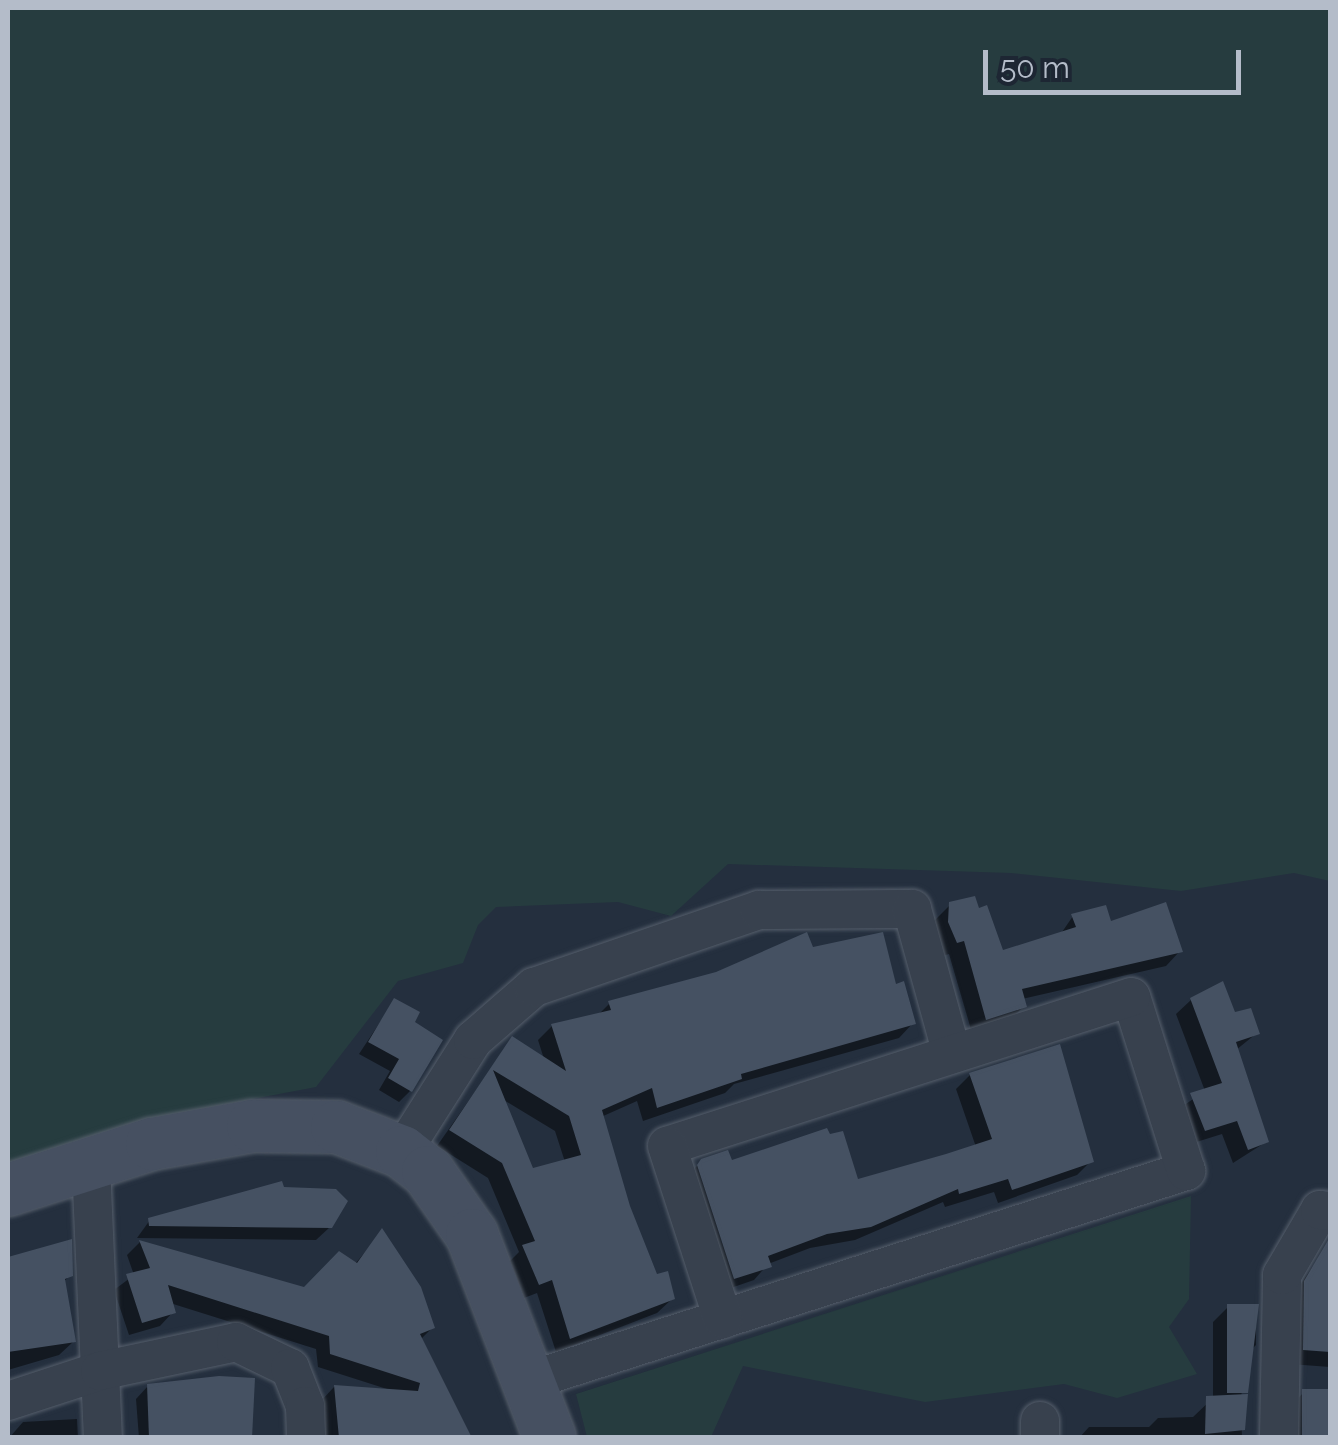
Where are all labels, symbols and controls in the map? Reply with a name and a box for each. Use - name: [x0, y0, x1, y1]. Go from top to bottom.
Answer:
- scale bar: [988, 30, 1246, 92]
- text: 50 m: [1000, 50, 1070, 85]

